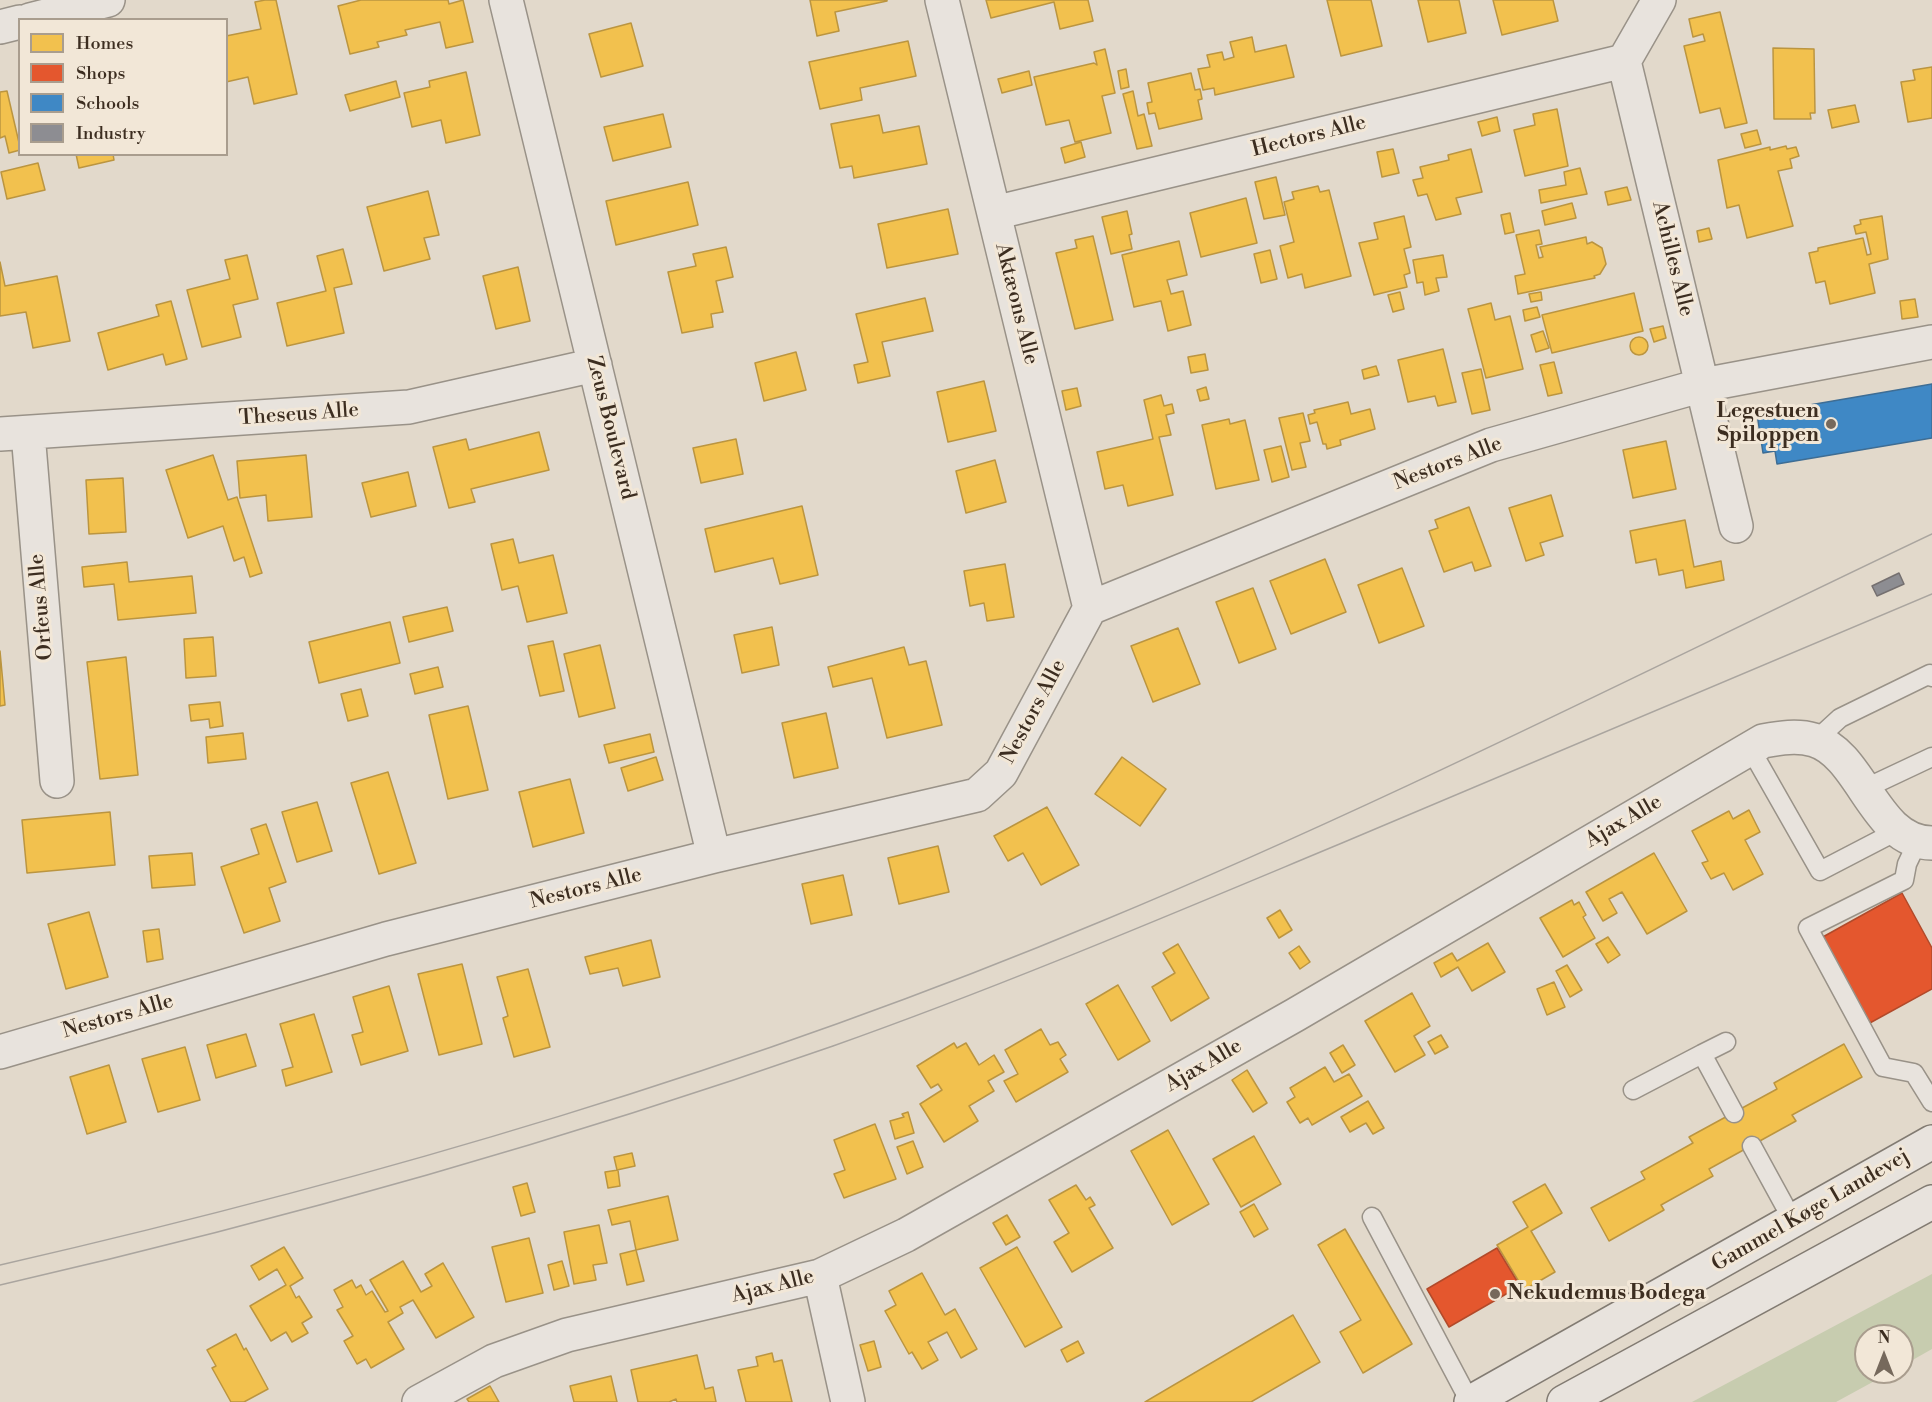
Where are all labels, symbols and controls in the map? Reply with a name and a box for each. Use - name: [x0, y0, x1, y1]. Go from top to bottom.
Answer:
- legend: [18, 18, 228, 156]
- text: Homes: [76, 32, 133, 55]
- text: Shops: [76, 62, 125, 85]
- text: Schools: [76, 92, 139, 115]
- street label: Hectors Alle: [1249, 111, 1369, 163]
- text: Industry: [76, 122, 146, 145]
- street label: Achilles Alle: [1646, 199, 1698, 319]
- street label: Aktæons Alle: [989, 241, 1043, 367]
- street label: Zeus Boulevard: [580, 354, 640, 502]
- street label: Theseus Alle: [238, 398, 360, 432]
- place label: Legestuen Spiloppen: [1717, 399, 1819, 449]
- marker: Legestuen Spiloppen: [1824, 417, 1838, 431]
- street label: Nestors Alle: [1390, 432, 1506, 496]
- street label: Orfeus Alle: [25, 553, 59, 661]
- street label: Nestors Alle: [996, 656, 1072, 768]
- street label: Ajax Alle: [1581, 790, 1667, 854]
- street label: Nestors Alle: [527, 863, 645, 915]
- street label: Nestors Alle: [60, 989, 176, 1045]
- street label: Ajax Alle: [1161, 1034, 1247, 1098]
- street label: Gammel Køge Landevej: [1708, 1144, 1914, 1278]
- street label: Ajax Alle: [729, 1265, 817, 1309]
- place label: Nekudemus Bodega: [1507, 1281, 1706, 1307]
- marker: Nekudemus Bodega: [1488, 1287, 1502, 1301]
- north arrow: [1854, 1324, 1914, 1384]
- text: N: [1878, 1328, 1890, 1348]

